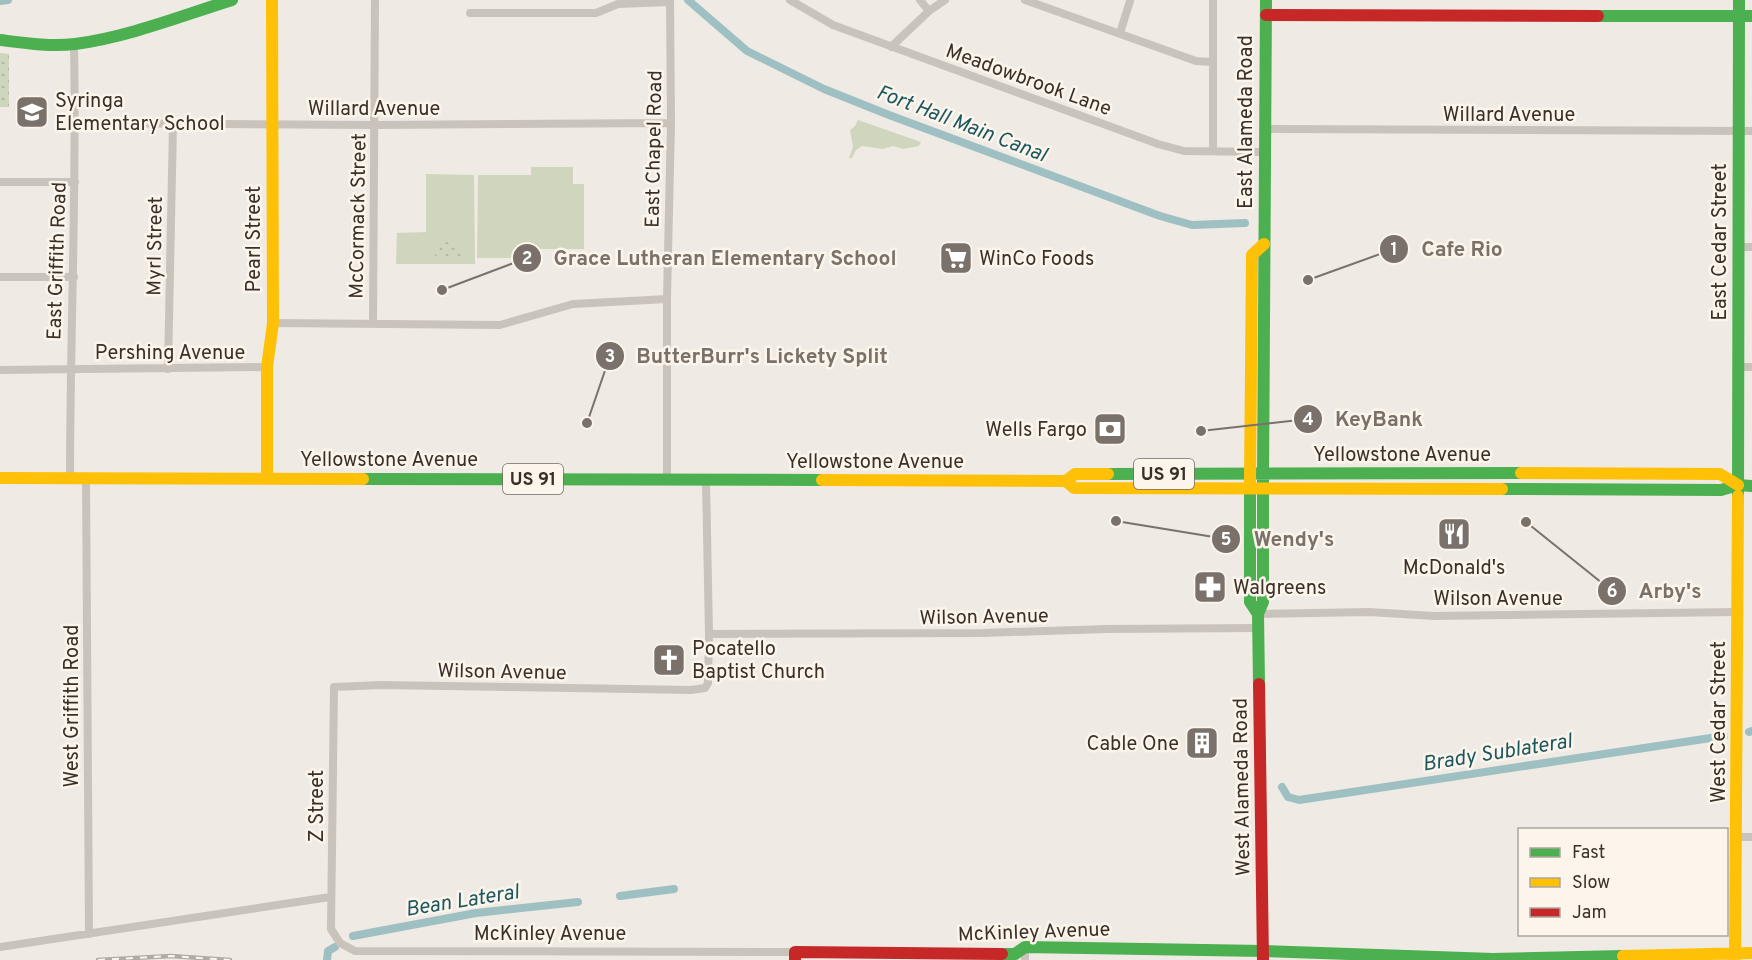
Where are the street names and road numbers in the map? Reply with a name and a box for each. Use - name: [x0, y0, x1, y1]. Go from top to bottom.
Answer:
- street label: East Alameda Road: [1234, 35, 1260, 209]
- street label: Meadowbrook Lane: [942, 39, 1115, 123]
- street label: East Chapel Road: [641, 70, 669, 228]
- street label: Willard Avenue: [308, 97, 440, 123]
- street label: Willard Avenue: [1443, 103, 1575, 129]
- street label: McCormack Street: [345, 133, 373, 299]
- street label: East Cedar Street: [1708, 163, 1734, 321]
- street label: East Griffith Road: [42, 181, 74, 341]
- street label: Pearl Street: [242, 186, 268, 292]
- street label: Myrl Street: [142, 196, 170, 296]
- street label: Pershing Avenue: [95, 341, 245, 367]
- street label: Yellowstone Avenue: [1313, 443, 1491, 469]
- street label: Yellowstone Avenue: [300, 448, 478, 474]
- street label: Yellowstone Avenue: [786, 450, 964, 476]
- road number: US 91: [1134, 459, 1194, 489]
- road number: US 91: [503, 464, 563, 494]
- street label: Wilson Avenue: [1433, 587, 1563, 613]
- street label: Wilson Avenue: [919, 604, 1049, 632]
- street label: West Griffith Road: [60, 625, 86, 787]
- street label: West Cedar Street: [1707, 641, 1733, 803]
- street label: Wilson Avenue: [437, 659, 567, 687]
- street label: West Alameda Road: [1228, 698, 1258, 876]
- street label: Z Street: [305, 770, 331, 842]
- street label: McKinley Avenue: [957, 917, 1111, 949]
- street label: McKinley Avenue: [474, 922, 626, 948]

